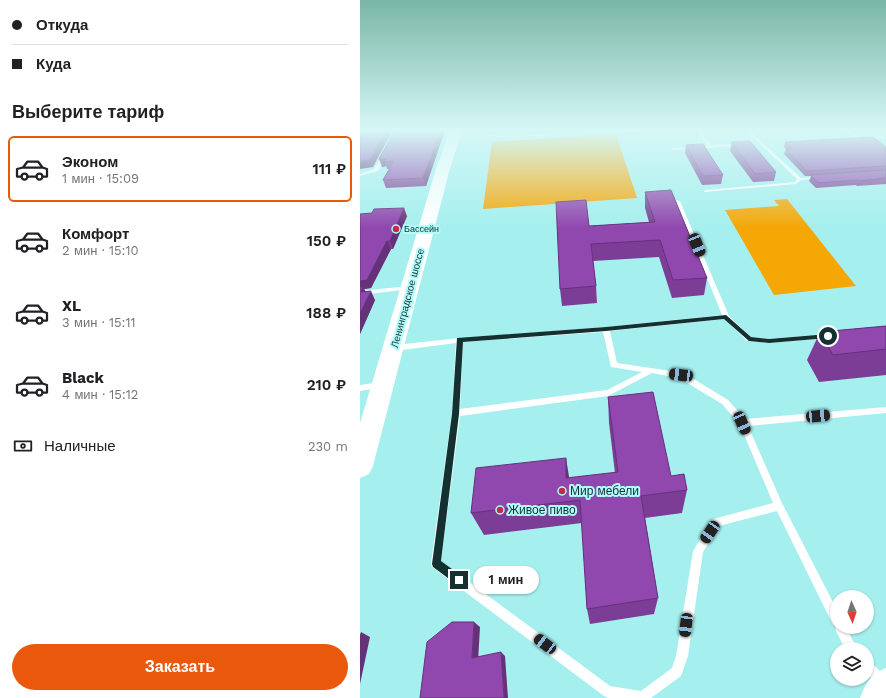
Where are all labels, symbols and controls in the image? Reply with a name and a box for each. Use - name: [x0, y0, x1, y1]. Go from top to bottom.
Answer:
- text: Откуда: [36, 16, 88, 34]
- text: Куда: [36, 55, 71, 73]
- text: Выберите тариф: [12, 101, 164, 122]
- icon: car: [14, 151, 50, 187]
- text: Эконом: [62, 153, 118, 171]
- text: 111 ₽: [313, 160, 346, 178]
- text: 1 мин · 15:09: [62, 171, 139, 186]
- icon: car: [14, 223, 50, 259]
- marker: Бассейн: [391, 224, 401, 234]
- place label: Бассейн: [404, 224, 439, 234]
- text: Комфорт: [62, 225, 129, 243]
- text: 150 ₽: [307, 232, 346, 250]
- car: [687, 232, 707, 258]
- text: 2 мин · 15:10: [62, 243, 139, 258]
- street label: Ленинградское шоссе: [389, 247, 426, 349]
- icon: car: [14, 295, 50, 331]
- text: XL: [62, 297, 81, 315]
- text: 188 ₽: [306, 304, 346, 322]
- text: 3 мин · 15:11: [62, 315, 136, 330]
- route start: [819, 327, 837, 345]
- icon: car: [14, 367, 50, 403]
- car: [668, 368, 694, 382]
- text: Black: [62, 369, 104, 387]
- text: 210 ₽: [307, 376, 346, 394]
- text: 4 мин · 15:12: [62, 387, 138, 402]
- car: [806, 409, 830, 423]
- car: [732, 410, 752, 436]
- icon: cash: [12, 435, 34, 457]
- text: Наличные: [44, 437, 116, 455]
- text: 230 m: [308, 439, 348, 454]
- place label: Мир мебели: [570, 484, 639, 498]
- marker: Мир мебели: [557, 486, 567, 496]
- place label: Живое пиво: [508, 503, 576, 517]
- marker: Живое пиво: [495, 505, 505, 515]
- car: [698, 519, 722, 545]
- callout: 1 мин: [473, 566, 539, 594]
- route end: [450, 571, 468, 589]
- text: 1 мин: [489, 572, 523, 587]
- north arrow: [830, 590, 874, 634]
- map controls: [830, 590, 874, 686]
- car: [679, 612, 693, 638]
- car: [532, 632, 558, 656]
- button: layers: [830, 642, 874, 686]
- button: Заказать: [12, 644, 348, 690]

